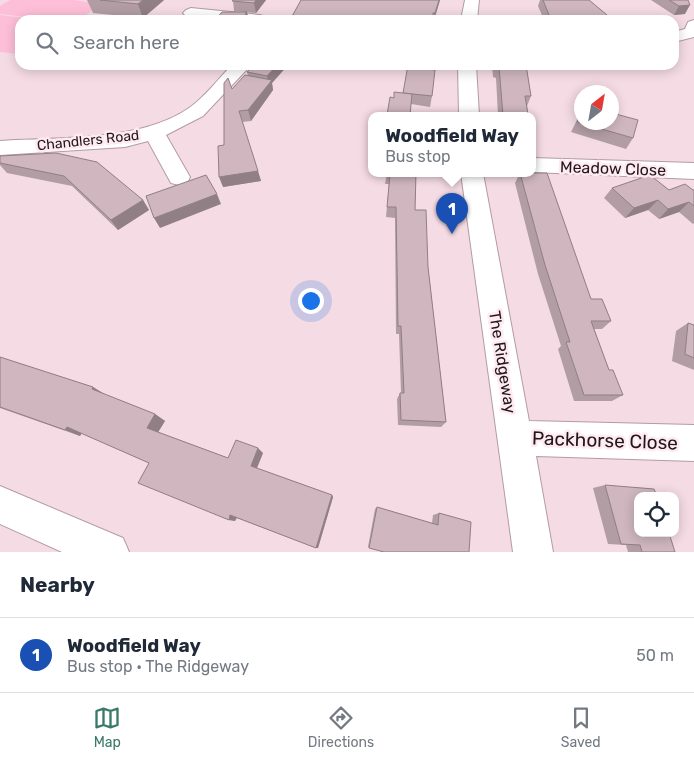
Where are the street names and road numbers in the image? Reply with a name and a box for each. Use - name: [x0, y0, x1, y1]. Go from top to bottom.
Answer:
- street label: Chandlers Road: [36, 127, 140, 154]
- street label: Meadow Close: [560, 157, 666, 180]
- street label: The Ridgeway: [485, 309, 520, 415]
- street label: Packhorse Close: [532, 426, 678, 455]

